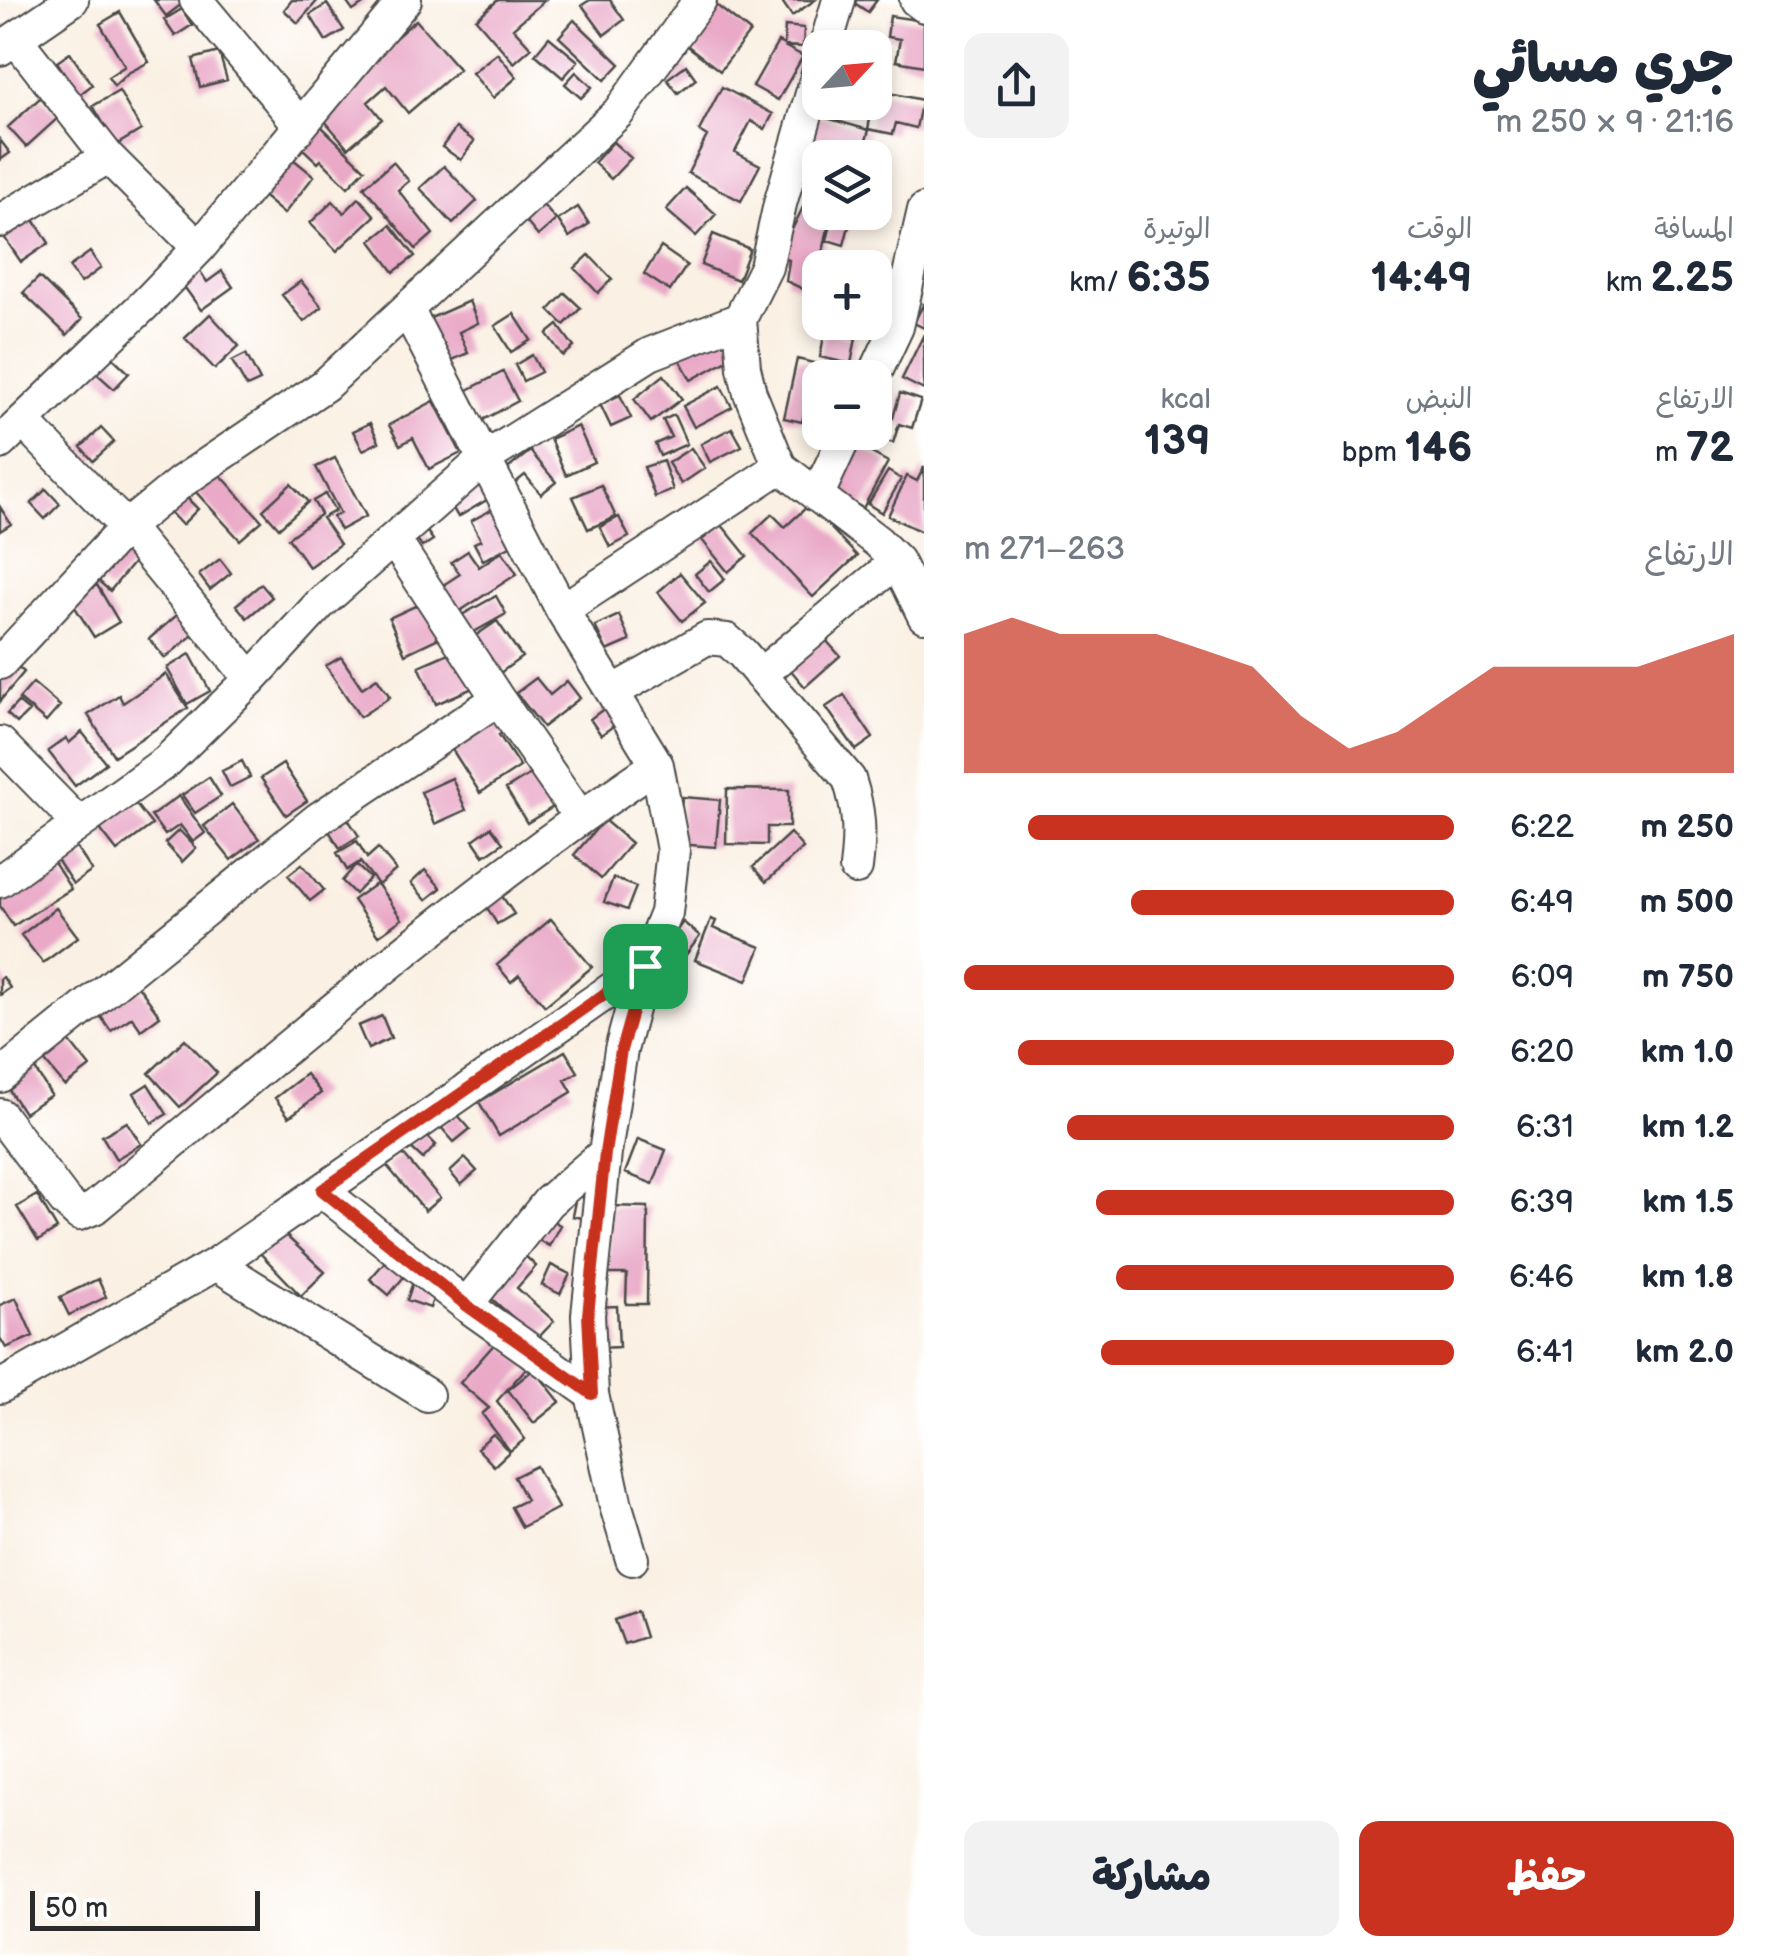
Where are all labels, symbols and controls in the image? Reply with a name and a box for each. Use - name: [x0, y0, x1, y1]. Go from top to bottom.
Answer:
- north arrow: [802, 30, 892, 120]
- map controls: [802, 30, 892, 450]
- text: جري مسائي: [1472, 32, 1734, 99]
- button: share: [964, 33, 1069, 138]
- text: 21:16 · 9 × 250 m: [1496, 103, 1734, 142]
- button: layers: [802, 140, 892, 230]
- text: الوتيرة: [1143, 213, 1211, 246]
- text: الوقت: [1407, 213, 1472, 246]
- text: المسافة: [1654, 213, 1734, 246]
- button: +: [802, 250, 892, 340]
- text: 6:35: [1126, 253, 1211, 304]
- text: 14:49: [1370, 253, 1472, 304]
- text: 2.25: [1650, 253, 1734, 304]
- text: /km: [1069, 266, 1126, 299]
- text: km: [1606, 266, 1650, 299]
- button: −: [802, 360, 892, 450]
- text: kcal: [1160, 383, 1211, 416]
- text: النبض: [1405, 383, 1472, 416]
- text: الارتفاع: [1655, 383, 1734, 416]
- text: 139: [1144, 416, 1211, 467]
- text: 146: [1404, 423, 1472, 474]
- text: 72: [1686, 423, 1734, 474]
- text: bpm: [1342, 436, 1404, 469]
- text: m: [1655, 436, 1686, 469]
- text: 263–271 m: [964, 530, 1125, 569]
- text: الارتفاع: [1644, 536, 1734, 575]
- text: 6:22: [1510, 808, 1574, 847]
- text: 250 m: [1640, 808, 1734, 847]
- text: 6:49: [1510, 883, 1574, 922]
- text: 500 m: [1640, 883, 1734, 922]
- pin: [603, 924, 688, 1009]
- icon: arrive: [618, 939, 673, 994]
- text: 6:09: [1511, 958, 1574, 997]
- text: 750 m: [1642, 958, 1734, 997]
- text: 6:20: [1510, 1033, 1574, 1072]
- text: 1.0 km: [1641, 1033, 1734, 1072]
- text: 6:31: [1516, 1108, 1574, 1147]
- text: 1.2 km: [1642, 1108, 1734, 1147]
- text: 6:39: [1510, 1183, 1574, 1222]
- text: 1.5 km: [1642, 1183, 1734, 1222]
- text: 6:46: [1509, 1258, 1574, 1297]
- text: 1.8 km: [1642, 1258, 1734, 1297]
- text: 6:41: [1516, 1333, 1574, 1372]
- text: 2.0 km: [1635, 1333, 1734, 1372]
- button: مشاركة: [964, 1821, 1339, 1936]
- button: حفظ: [1359, 1821, 1734, 1936]
- scale bar: [30, 1886, 260, 1930]
- text: 50 m: [45, 1892, 108, 1925]

